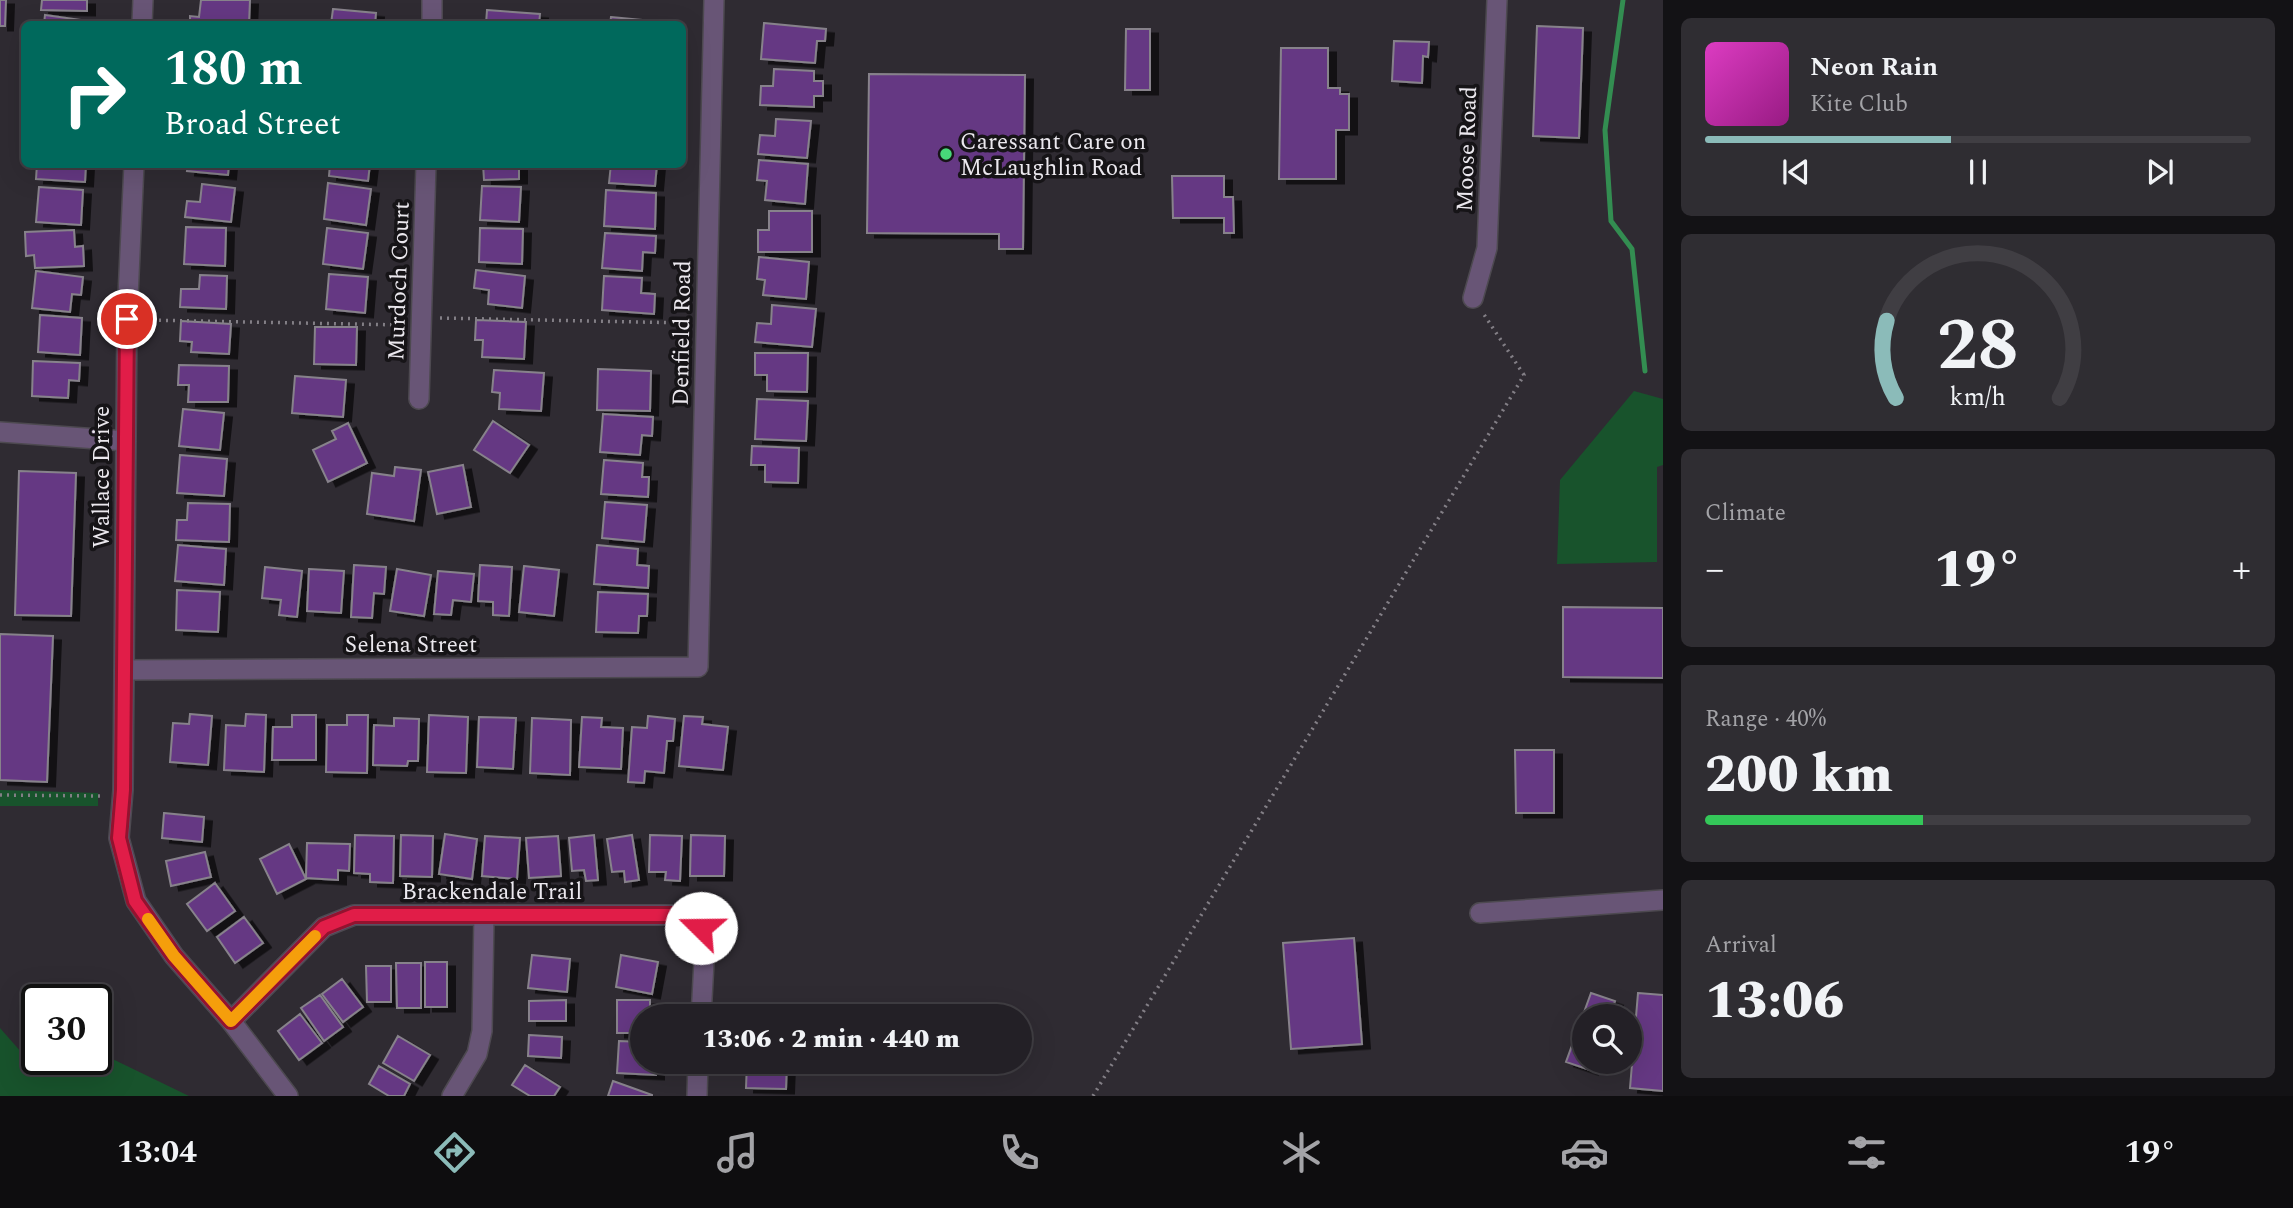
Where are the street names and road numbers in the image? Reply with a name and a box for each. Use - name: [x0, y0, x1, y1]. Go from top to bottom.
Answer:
- street label: Moose Road: [1448, 86, 1487, 212]
- street label: Murdoch Court: [379, 201, 420, 361]
- street label: Denfield Road: [664, 260, 701, 406]
- street label: Wallace Drive: [85, 406, 120, 548]
- street label: Selena Street: [345, 628, 477, 663]
- street label: Brackendale Trail: [402, 875, 582, 910]

